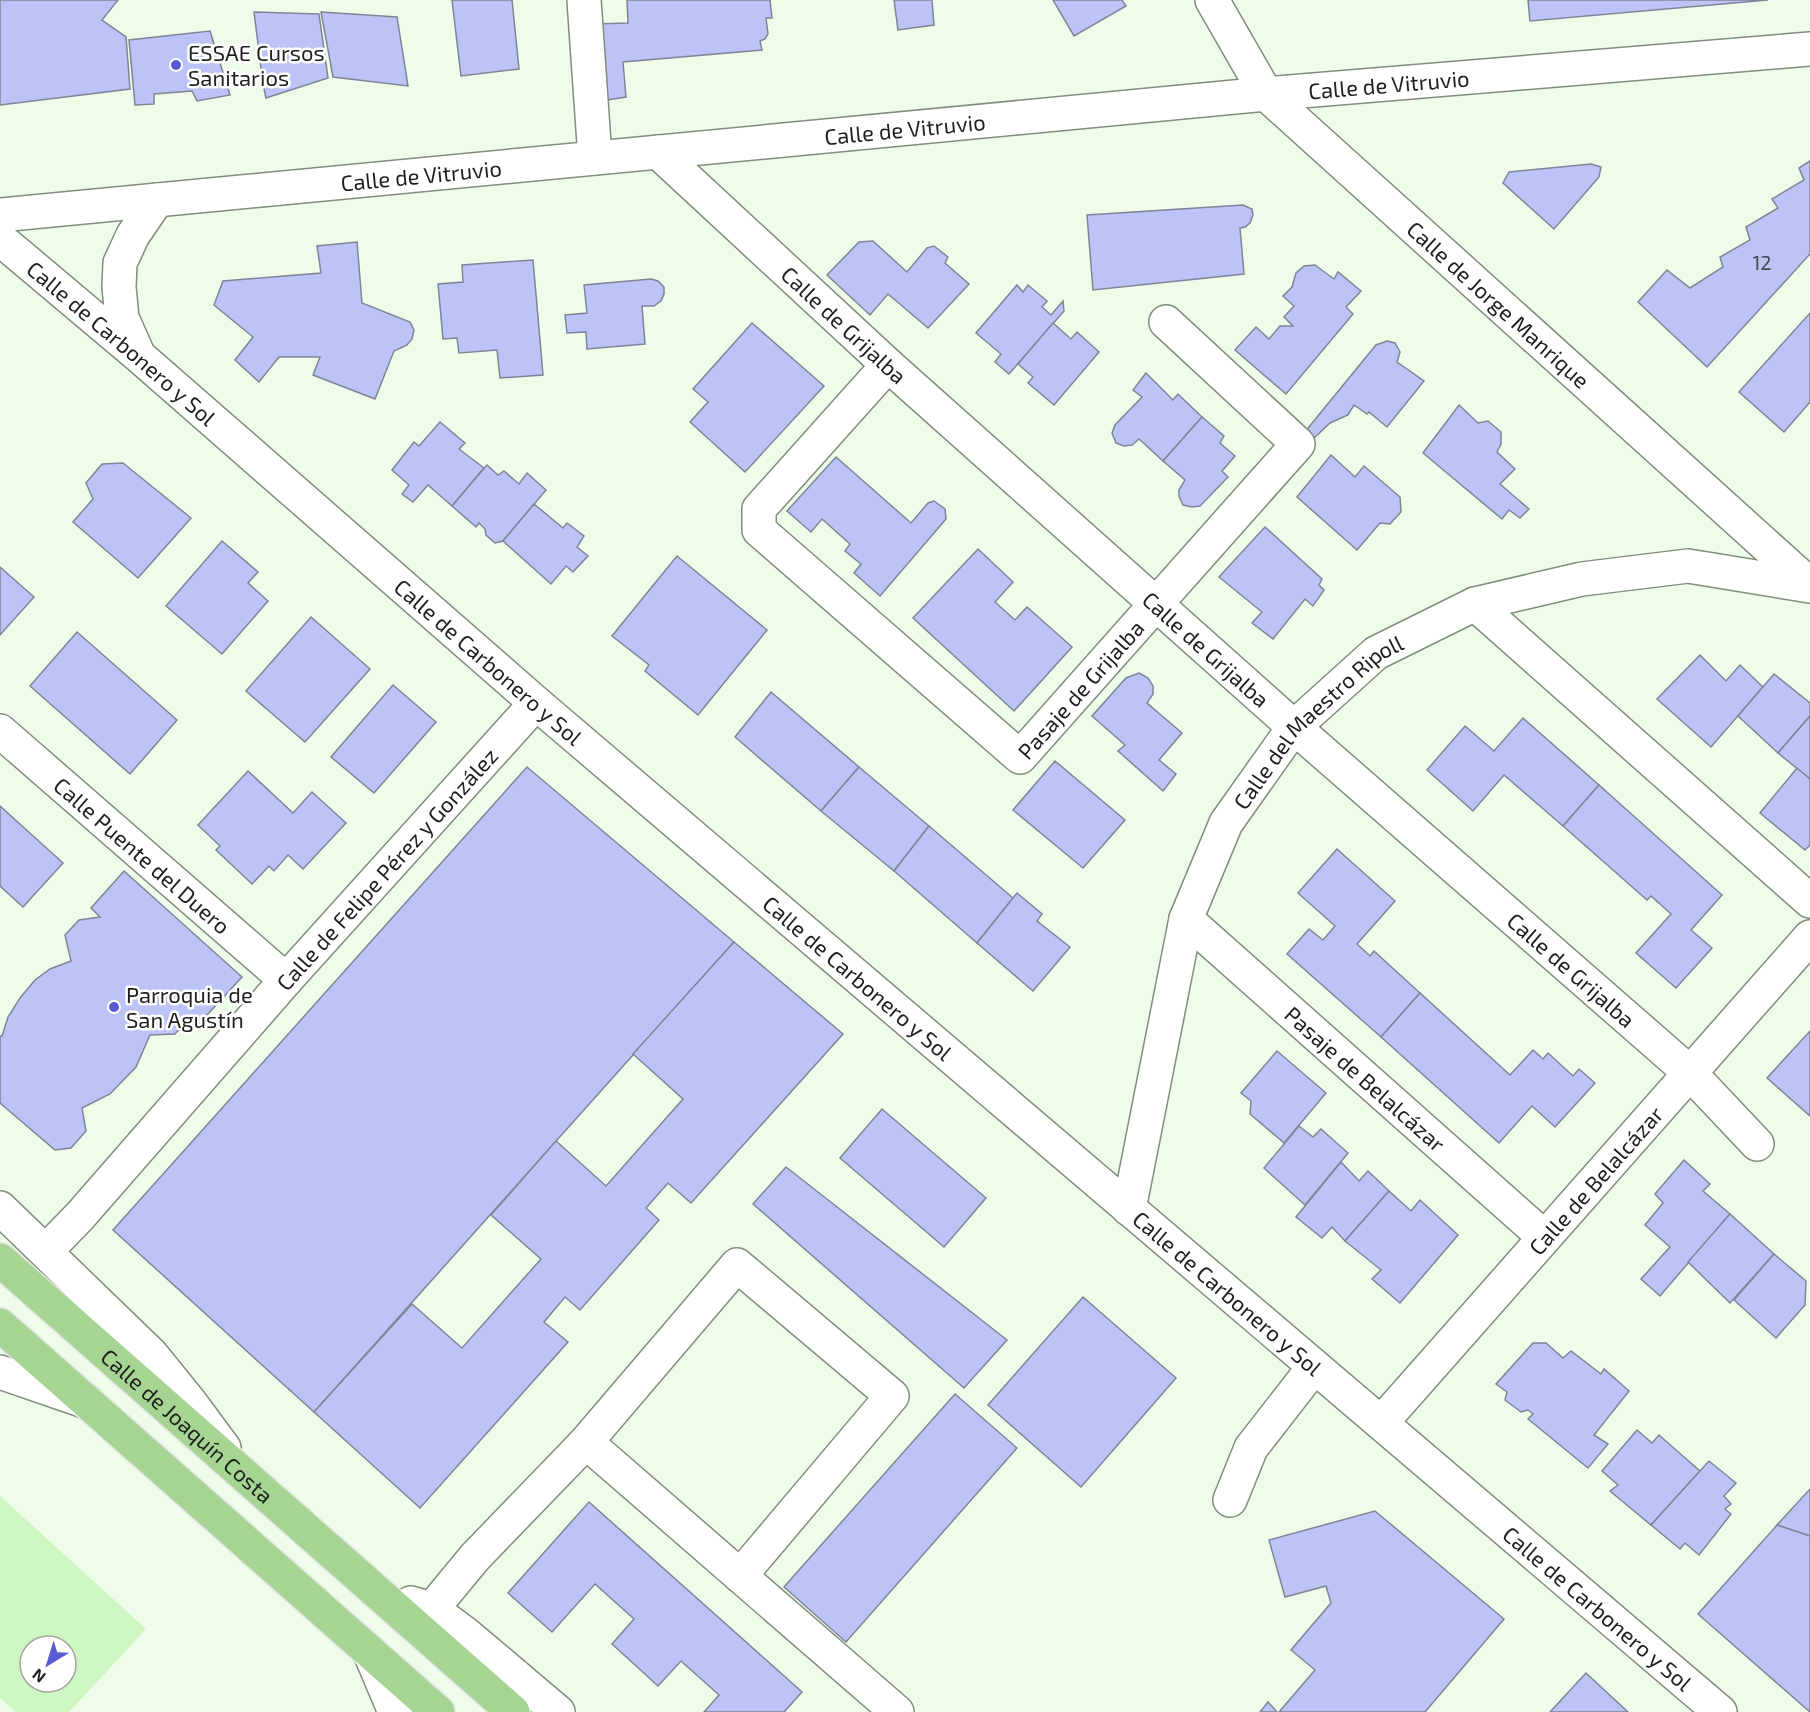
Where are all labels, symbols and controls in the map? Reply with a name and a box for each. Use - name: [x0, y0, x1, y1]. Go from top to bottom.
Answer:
- place label: ESSAE Cursos Sanitarios: [188, 39, 325, 90]
- marker: ESSAE Cursos Sanitarios: [169, 58, 183, 72]
- street label: Calle de Vitruvio: [1307, 64, 1470, 103]
- street label: Calle de Vitruvio: [823, 108, 987, 149]
- street label: Calle de Vitruvio: [339, 154, 503, 195]
- street label: Calle de Jorge Manrique: [1402, 215, 1595, 393]
- house number: 12: [1752, 250, 1772, 274]
- street label: Calle de Carbonero y Sol: [22, 255, 222, 431]
- street label: Calle de Grijalba: [777, 260, 912, 389]
- street label: Calle de Carbonero y Sol: [390, 573, 588, 750]
- street label: Calle de Grijalba: [1138, 586, 1275, 712]
- street label: Pasaje de Grijalba: [1012, 614, 1149, 764]
- street label: Calle del Maestro Ripoll: [1227, 629, 1408, 814]
- street label: Calle de Felipe Pérez y González: [270, 742, 502, 995]
- street label: Calle Puente del Duero: [49, 771, 236, 939]
- street label: Calle de Carbonero y Sol: [758, 890, 958, 1065]
- street label: Calle de Grijalba: [1503, 907, 1641, 1032]
- place label: Parroquia de San Agustín: [126, 981, 253, 1032]
- marker: Parroquia de San Agustín: [107, 1000, 121, 1014]
- street label: Pasaje de Belalcázar: [1280, 1000, 1451, 1156]
- street label: Calle de Belalcázar: [1523, 1100, 1668, 1260]
- street label: Calle de Carbonero y Sol: [1128, 1205, 1328, 1381]
- street label: Calle de Joaquín Costa: [96, 1343, 279, 1508]
- street label: Calle de Carbonero y Sol: [1498, 1520, 1698, 1696]
- north arrow: [18, 1634, 78, 1694]
- text: N: [28, 1665, 49, 1687]

